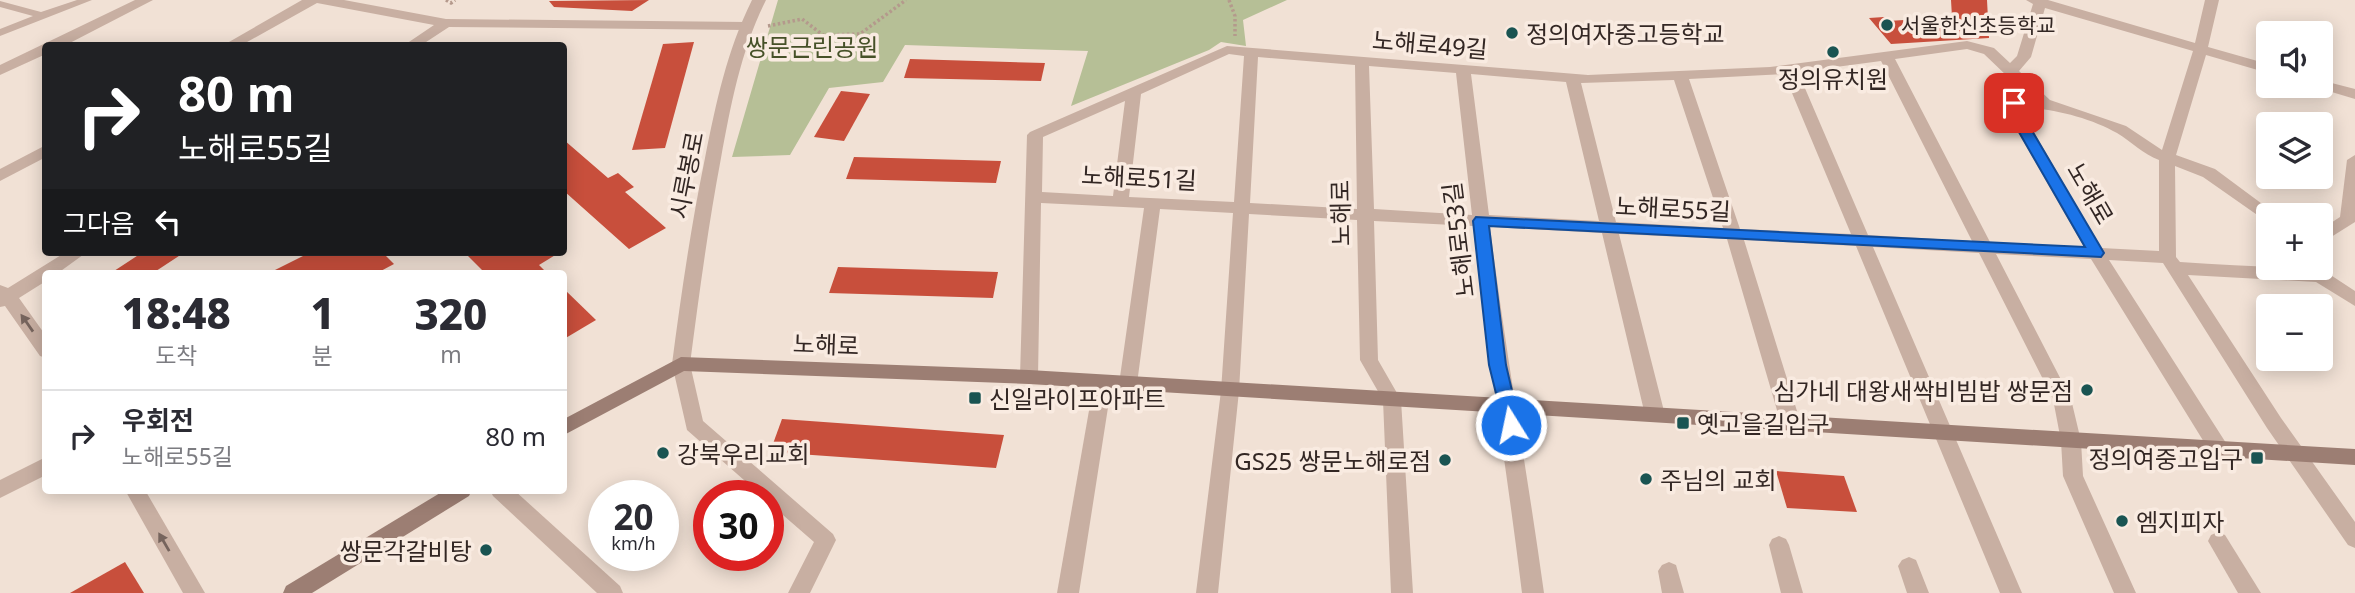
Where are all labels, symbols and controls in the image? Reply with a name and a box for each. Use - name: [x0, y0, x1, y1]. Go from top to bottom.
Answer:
- place label: 서울한신초등학교: [1901, 11, 2056, 39]
- place label: 정의여자중고등학교: [1526, 17, 1725, 50]
- marker: 서울한신초등학교: [1879, 17, 1895, 33]
- map controls: [2256, 21, 2333, 371]
- button: sound: [2256, 21, 2333, 98]
- street label: 노해로49길: [1371, 23, 1489, 65]
- marker: 정의여자중고등학교: [1504, 25, 1520, 41]
- park label: 쌍문근린공원: [746, 30, 878, 63]
- marker: 정의유치원: [1825, 44, 1841, 60]
- text: 80 m: [178, 60, 295, 126]
- place label: 정의유치원: [1778, 62, 1888, 95]
- icon: right: [63, 70, 154, 161]
- pin: [1984, 73, 2044, 133]
- icon: arrive: [1995, 84, 2033, 122]
- button: layers: [2256, 112, 2333, 189]
- text: 노해로55길: [178, 126, 332, 169]
- street label: 시루봉로: [661, 128, 711, 222]
- street label: 노해로: [2060, 156, 2122, 230]
- street label: 노해로51길: [1080, 157, 1198, 197]
- street label: 노해로: [1323, 180, 1357, 246]
- street label: 노해로53길: [1435, 181, 1481, 299]
- street label: 노해로55길: [1614, 188, 1732, 228]
- icon: left: [149, 203, 187, 241]
- button: +: [2256, 203, 2333, 280]
- text: 그다음: [63, 205, 135, 241]
- text: 18:48: [122, 284, 231, 341]
- text: 1: [310, 284, 335, 341]
- text: 320: [414, 285, 487, 342]
- button: −: [2256, 294, 2333, 371]
- one-way arrow: [20, 314, 34, 332]
- street label: 노해로: [792, 326, 860, 362]
- text: m: [440, 338, 462, 370]
- text: 도착: [155, 339, 197, 371]
- text: 분: [312, 339, 333, 371]
- place label: 심가네 대왕새싹비빔밥 쌍문점: [1773, 374, 2073, 407]
- place label: 신일라이프아파트: [989, 382, 1166, 415]
- marker: 심가네 대왕새싹비빔밥 쌍문점: [2079, 382, 2095, 398]
- position arrow: [1474, 388, 1548, 462]
- marker: 신일라이프아파트: [967, 390, 983, 406]
- text: 우회전: [122, 402, 194, 438]
- place label: 옛고을길입구: [1697, 407, 1829, 440]
- marker: 옛고을길입구: [1675, 415, 1691, 431]
- icon: right: [63, 417, 101, 455]
- text: 80 m: [485, 418, 546, 454]
- place label: 강북우리교회: [677, 437, 809, 470]
- text: 노해로55길: [122, 440, 233, 472]
- place label: 정의여중고입구: [2088, 442, 2243, 475]
- place label: GS25 쌍문노해로점: [1234, 444, 1431, 477]
- marker: 강북우리교회: [655, 445, 671, 461]
- marker: 정의여중고입구: [2249, 450, 2265, 466]
- marker: GS25 쌍문노해로점: [1437, 452, 1453, 468]
- place label: 주님의 교회: [1660, 463, 1777, 496]
- marker: 주님의 교회: [1638, 471, 1654, 487]
- speed limit sign: 30: [693, 480, 784, 571]
- text: 20: [613, 493, 654, 540]
- place label: 엠지피자: [2136, 505, 2224, 538]
- marker: 엠지피자: [2114, 513, 2130, 529]
- text: km/h: [611, 531, 656, 555]
- one-way arrow: [158, 532, 171, 551]
- place label: 쌍문각갈비탕: [340, 534, 472, 567]
- marker: 쌍문각갈비탕: [478, 542, 494, 558]

